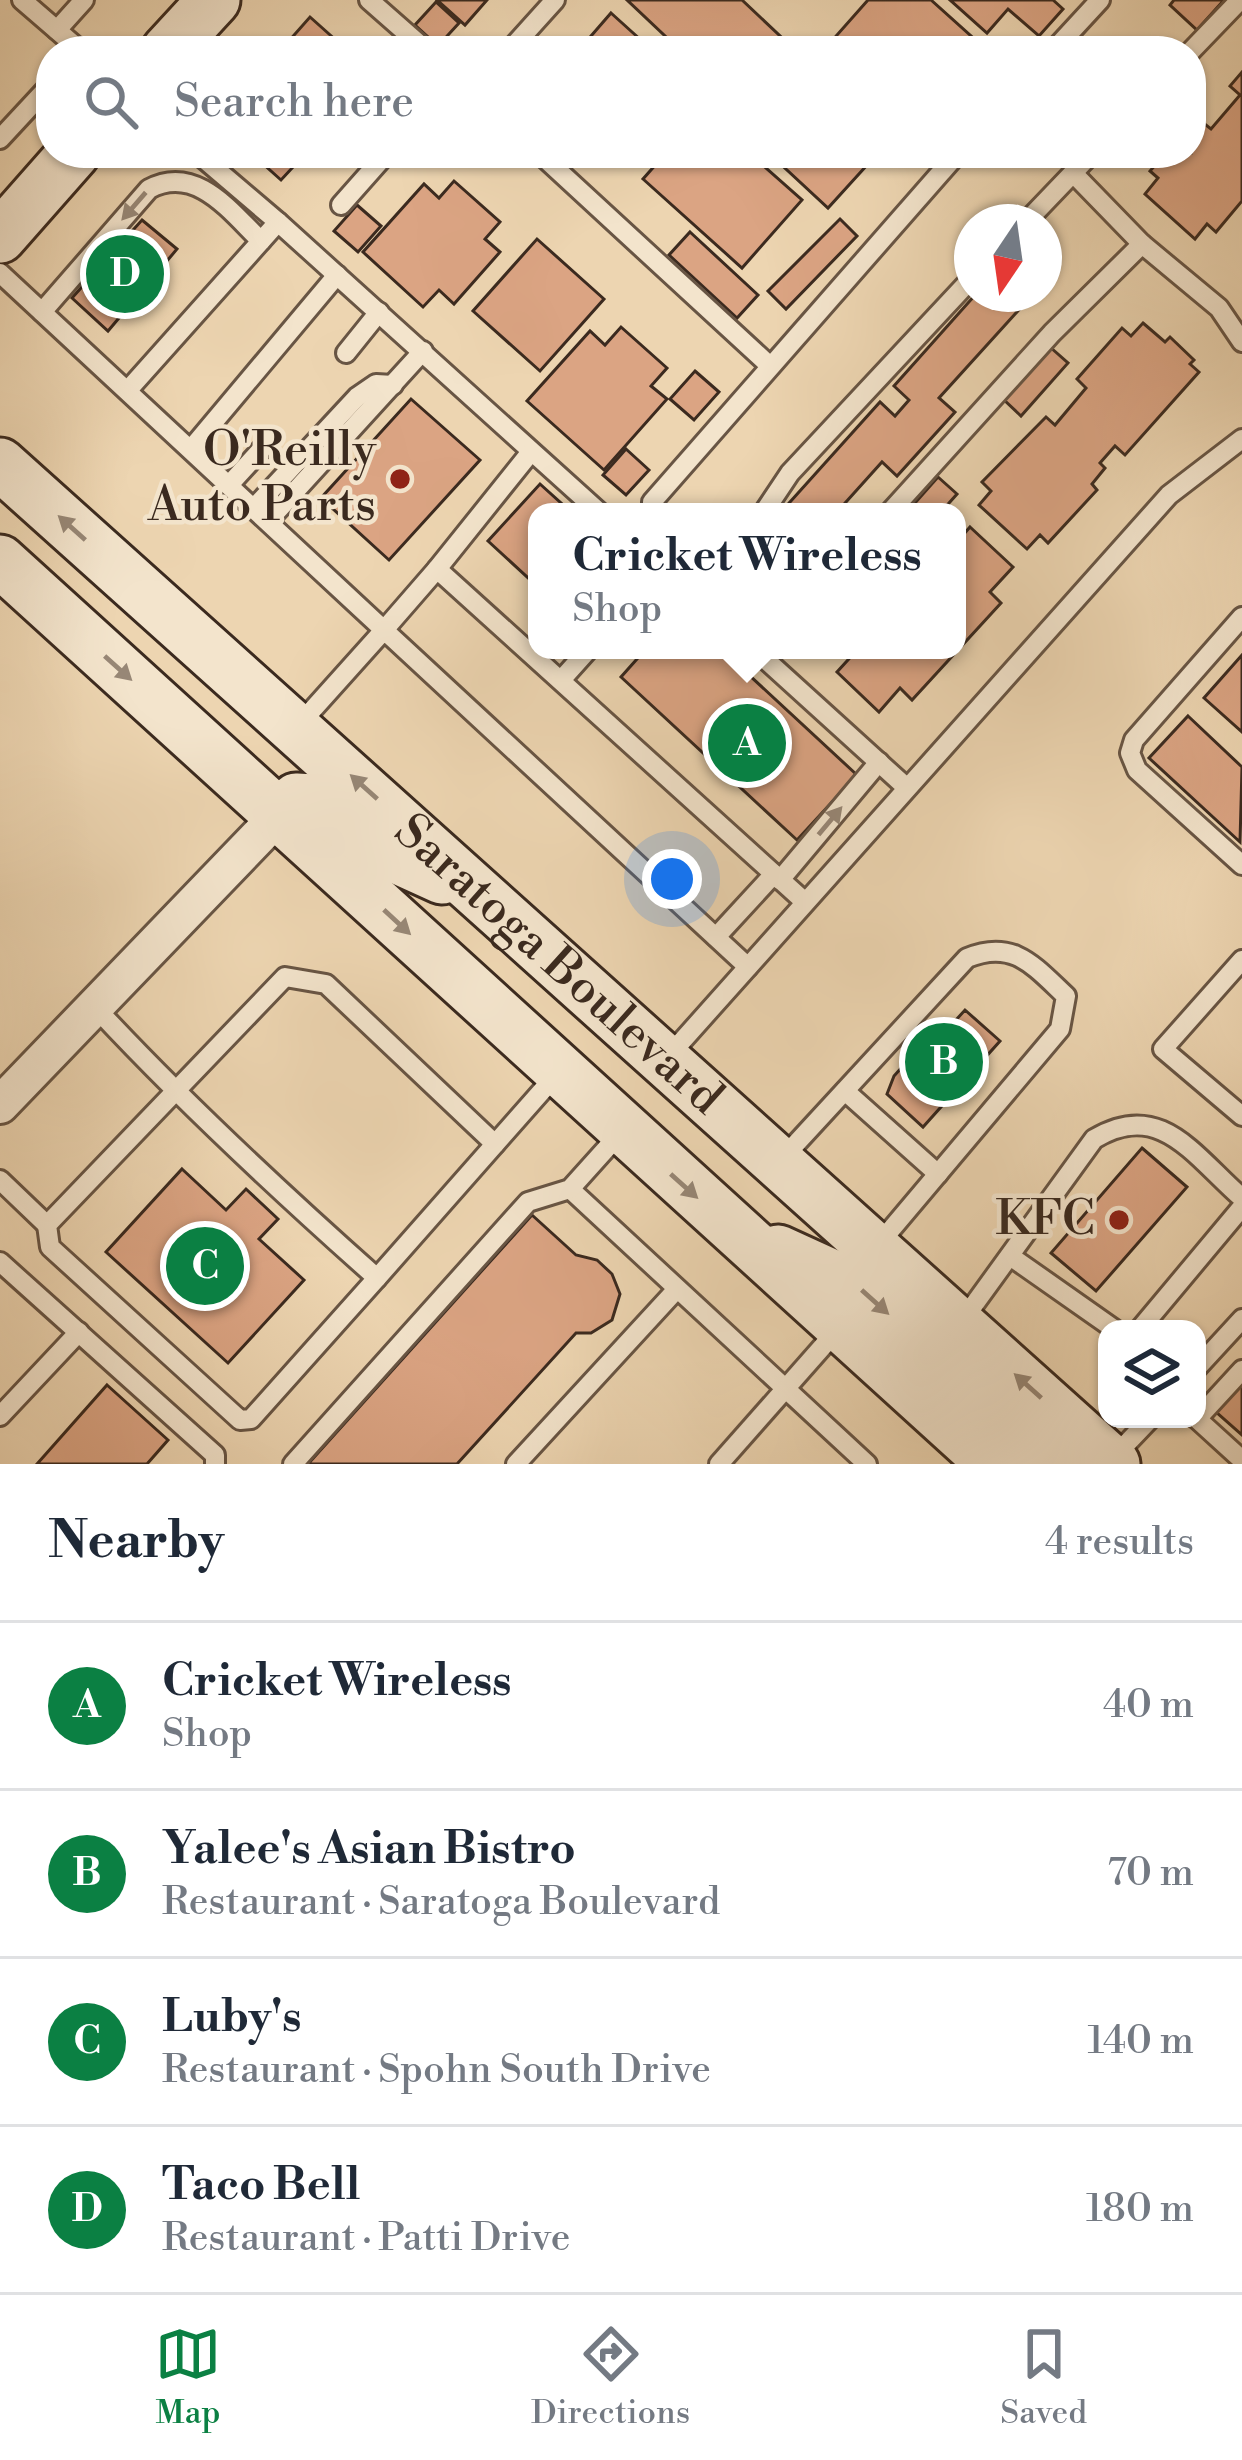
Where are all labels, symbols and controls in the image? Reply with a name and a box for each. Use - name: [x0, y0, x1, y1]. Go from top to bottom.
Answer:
- search box: [36, 36, 1206, 168]
- icon: search: [78, 69, 144, 135]
- text: Search here: [174, 74, 414, 131]
- one-way arrow: [121, 191, 148, 221]
- north arrow: [954, 204, 1062, 312]
- pin: D: [86, 229, 164, 319]
- place label: O'Reilly Auto Parts: [147, 421, 377, 536]
- marker: O'Reilly Auto Parts: [387, 466, 413, 492]
- popup: [528, 503, 966, 659]
- one-way arrow: [57, 515, 87, 542]
- text: Cricket Wireless: [572, 528, 922, 585]
- text: Shop: [572, 585, 662, 634]
- one-way arrow: [103, 654, 133, 681]
- pin: A: [708, 698, 786, 788]
- one-way arrow: [349, 774, 378, 801]
- street label: Saratoga Boulevard: [381, 802, 735, 1128]
- one-way arrow: [816, 806, 842, 836]
- your location: [642, 849, 702, 909]
- one-way arrow: [382, 908, 411, 935]
- pin: B: [905, 1017, 983, 1107]
- one-way arrow: [669, 1172, 698, 1199]
- place label: KFC: [995, 1190, 1095, 1250]
- marker: KFC: [1106, 1207, 1132, 1233]
- pin: C: [166, 1221, 244, 1311]
- one-way arrow: [861, 1288, 890, 1315]
- map controls: [1098, 1320, 1206, 1428]
- button: layers: [1098, 1320, 1206, 1428]
- one-way arrow: [1013, 1373, 1042, 1400]
- text: Nearby: [48, 1510, 224, 1574]
- text: 4 results: [1045, 1518, 1194, 1567]
- text: Cricket Wireless: [162, 1653, 512, 1710]
- text: A: [73, 1681, 101, 1730]
- text: 40 m: [1103, 1681, 1194, 1730]
- text: Shop: [162, 1710, 252, 1759]
- text: Yalee's Asian Bistro: [162, 1821, 576, 1878]
- text: B: [72, 1849, 102, 1898]
- text: 70 m: [1107, 1849, 1194, 1898]
- text: Restaurant · Saratoga Boulevard: [162, 1878, 720, 1927]
- text: Luby's: [162, 1989, 302, 2046]
- text: C: [73, 2017, 101, 2066]
- text: 140 m: [1087, 2017, 1194, 2066]
- text: Restaurant · Spohn South Drive: [162, 2046, 711, 2095]
- text: Taco Bell: [162, 2157, 360, 2214]
- text: D: [71, 2185, 103, 2234]
- text: 180 m: [1086, 2185, 1194, 2234]
- text: Restaurant · Patti Drive: [162, 2214, 570, 2263]
- tab: Map: [155, 2321, 221, 2434]
- tab: Directions: [531, 2321, 690, 2434]
- tab: Saved: [1000, 2321, 1087, 2434]

